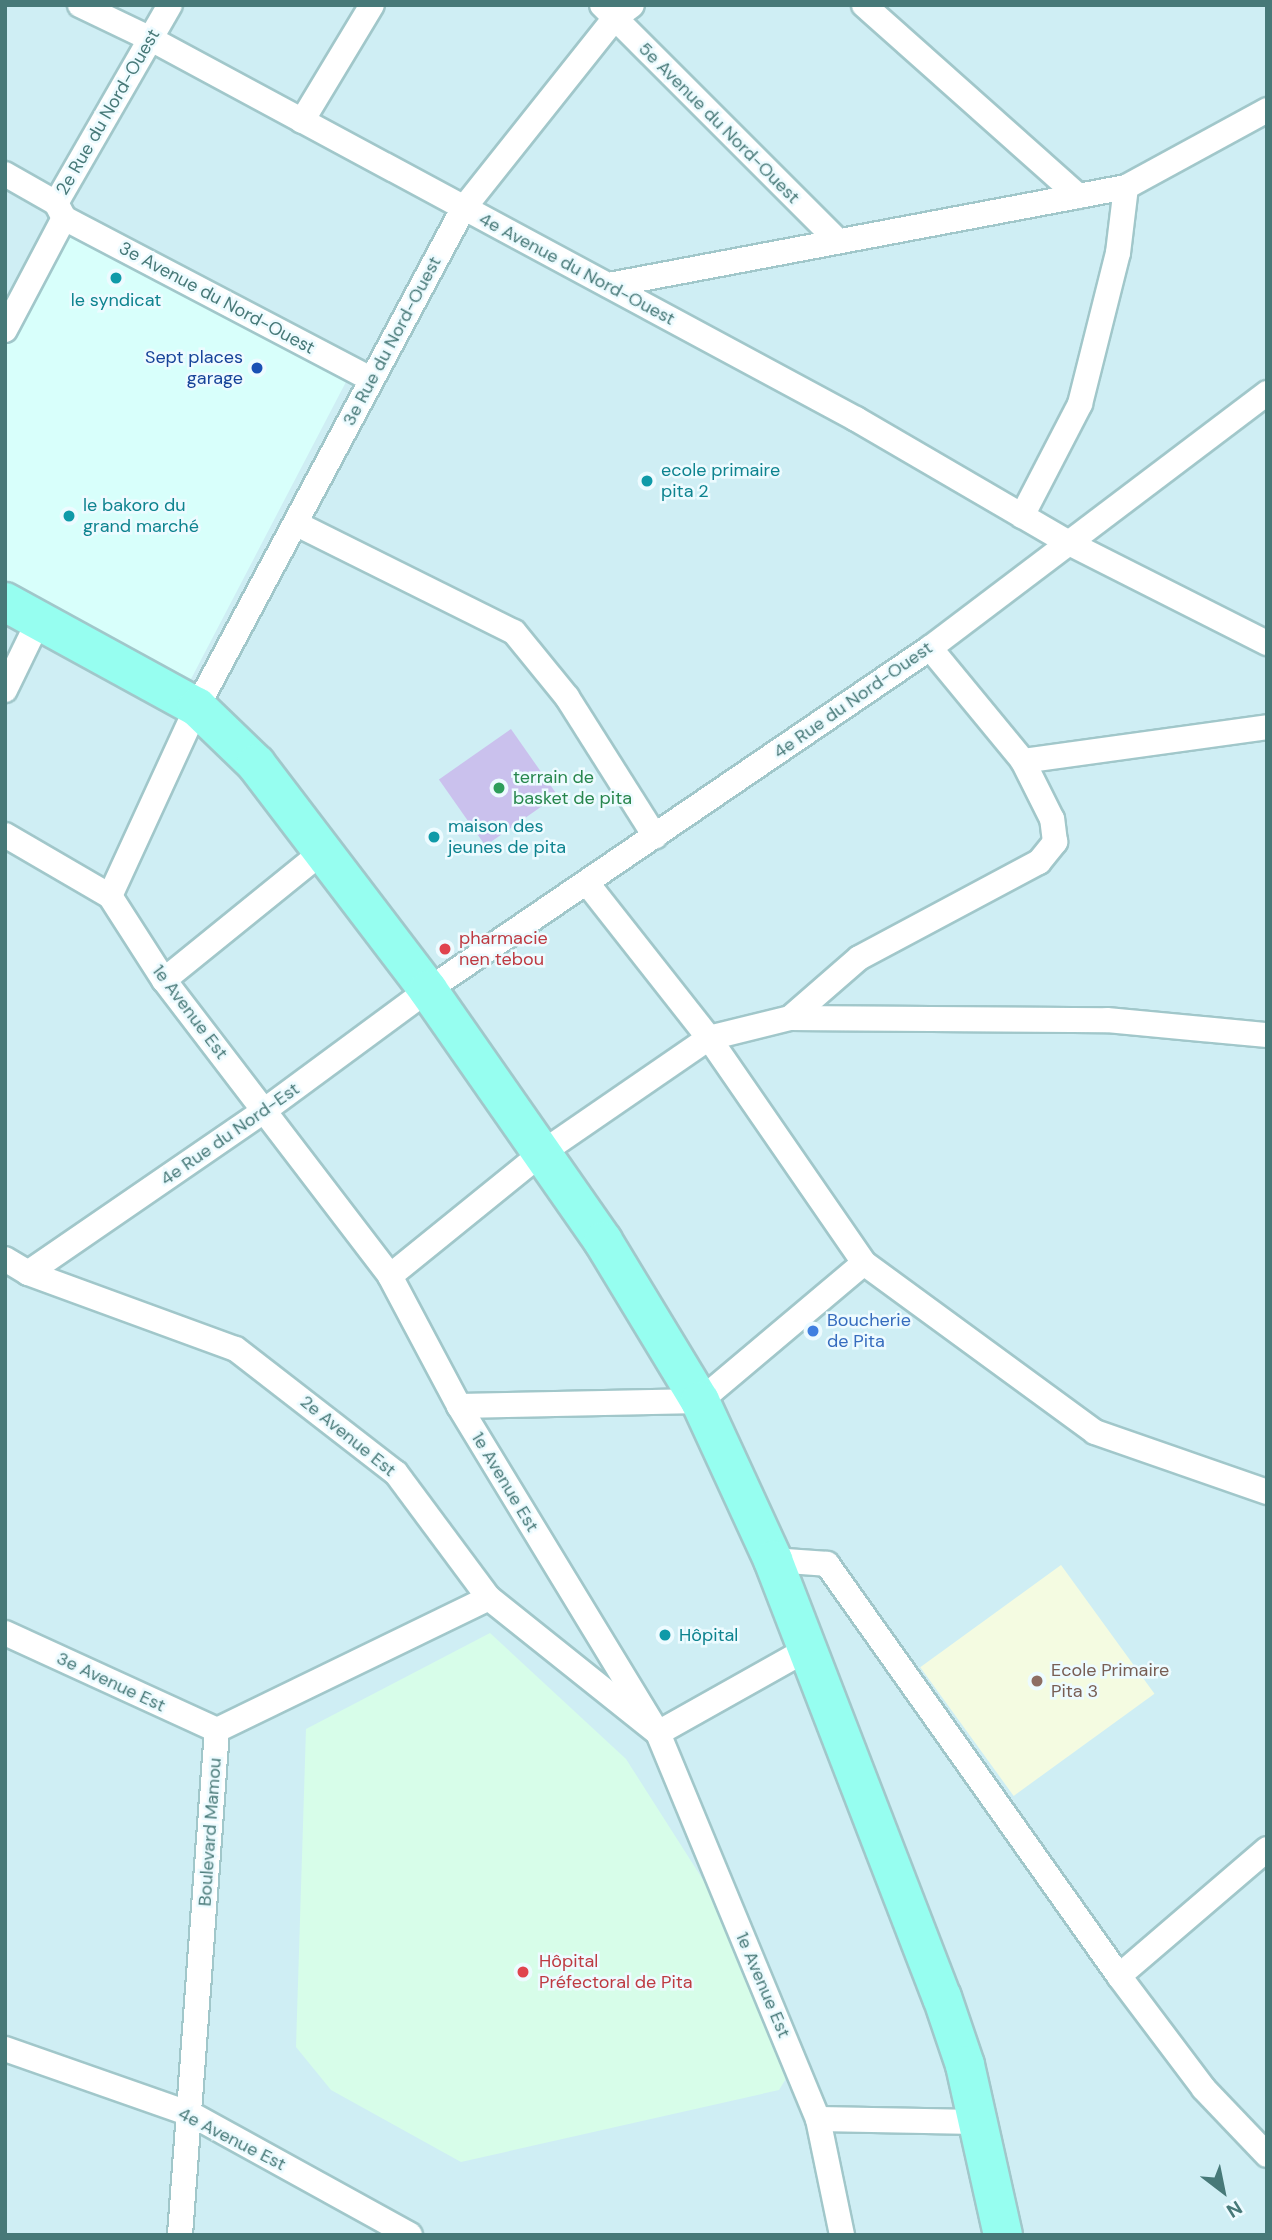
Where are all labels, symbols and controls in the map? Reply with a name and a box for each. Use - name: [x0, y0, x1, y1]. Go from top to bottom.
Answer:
- street label: 2e Rue du Nord-Ouest: [52, 25, 164, 199]
- street label: 5e Avenue du Nord-Ouest: [634, 38, 804, 208]
- street label: 4e Avenue du Nord-Ouest: [475, 208, 679, 330]
- street label: 3e Avenue du Nord-Ouest: [115, 237, 319, 359]
- street label: 3e Rue du Nord-Ouest: [338, 253, 446, 429]
- marker: le syndicat: [108, 270, 124, 286]
- place label: le syndicat: [71, 289, 161, 311]
- place label: Sept places garage: [145, 347, 243, 390]
- marker: Sept places garage: [249, 360, 265, 376]
- place label: ecole primaire pita 2: [661, 460, 780, 503]
- marker: ecole primaire pita 2: [639, 473, 655, 489]
- place label: le bakoro du grand marché: [83, 495, 199, 538]
- marker: le bakoro du grand marché: [61, 508, 77, 524]
- street label: 4e Rue du Nord-Ouest: [769, 637, 937, 763]
- place label: terrain de basket de pita: [513, 767, 632, 810]
- marker: terrain de basket de pita: [491, 780, 507, 796]
- place label: maison des jeunes de pita: [448, 816, 566, 858]
- marker: maison des jeunes de pita: [426, 829, 442, 845]
- place label: pharmacie nen tebou: [459, 928, 548, 970]
- marker: pharmacie nen tebou: [437, 941, 453, 957]
- street label: 1e Avenue Est: [148, 961, 232, 1063]
- street label: 4e Rue du Nord-Est: [156, 1078, 304, 1190]
- place label: Boucherie de Pita: [827, 1310, 911, 1352]
- marker: Boucherie de Pita: [805, 1323, 821, 1339]
- street label: 2e Avenue Est: [296, 1391, 400, 1481]
- street label: 1e Avenue Est: [467, 1428, 543, 1536]
- place label: Hôpital: [679, 1624, 738, 1646]
- marker: Hôpital: [657, 1627, 673, 1643]
- street label: 3e Avenue Est: [53, 1647, 169, 1717]
- place label: Ecole Primaire Pita 3: [1051, 1660, 1169, 1702]
- marker: Ecole Primaire Pita 3: [1029, 1673, 1045, 1689]
- street label: Boulevard Mamou: [194, 1757, 226, 1907]
- street label: 1e Avenue Est: [731, 1929, 795, 2041]
- place label: Hôpital Préfectoral de Pita: [539, 1951, 693, 1994]
- marker: Hôpital Préfectoral de Pita: [513, 1962, 533, 1982]
- street label: 4e Avenue Est: [175, 2103, 289, 2175]
- north arrow: [1188, 2156, 1258, 2226]
- text: N: [1222, 2195, 1247, 2224]

